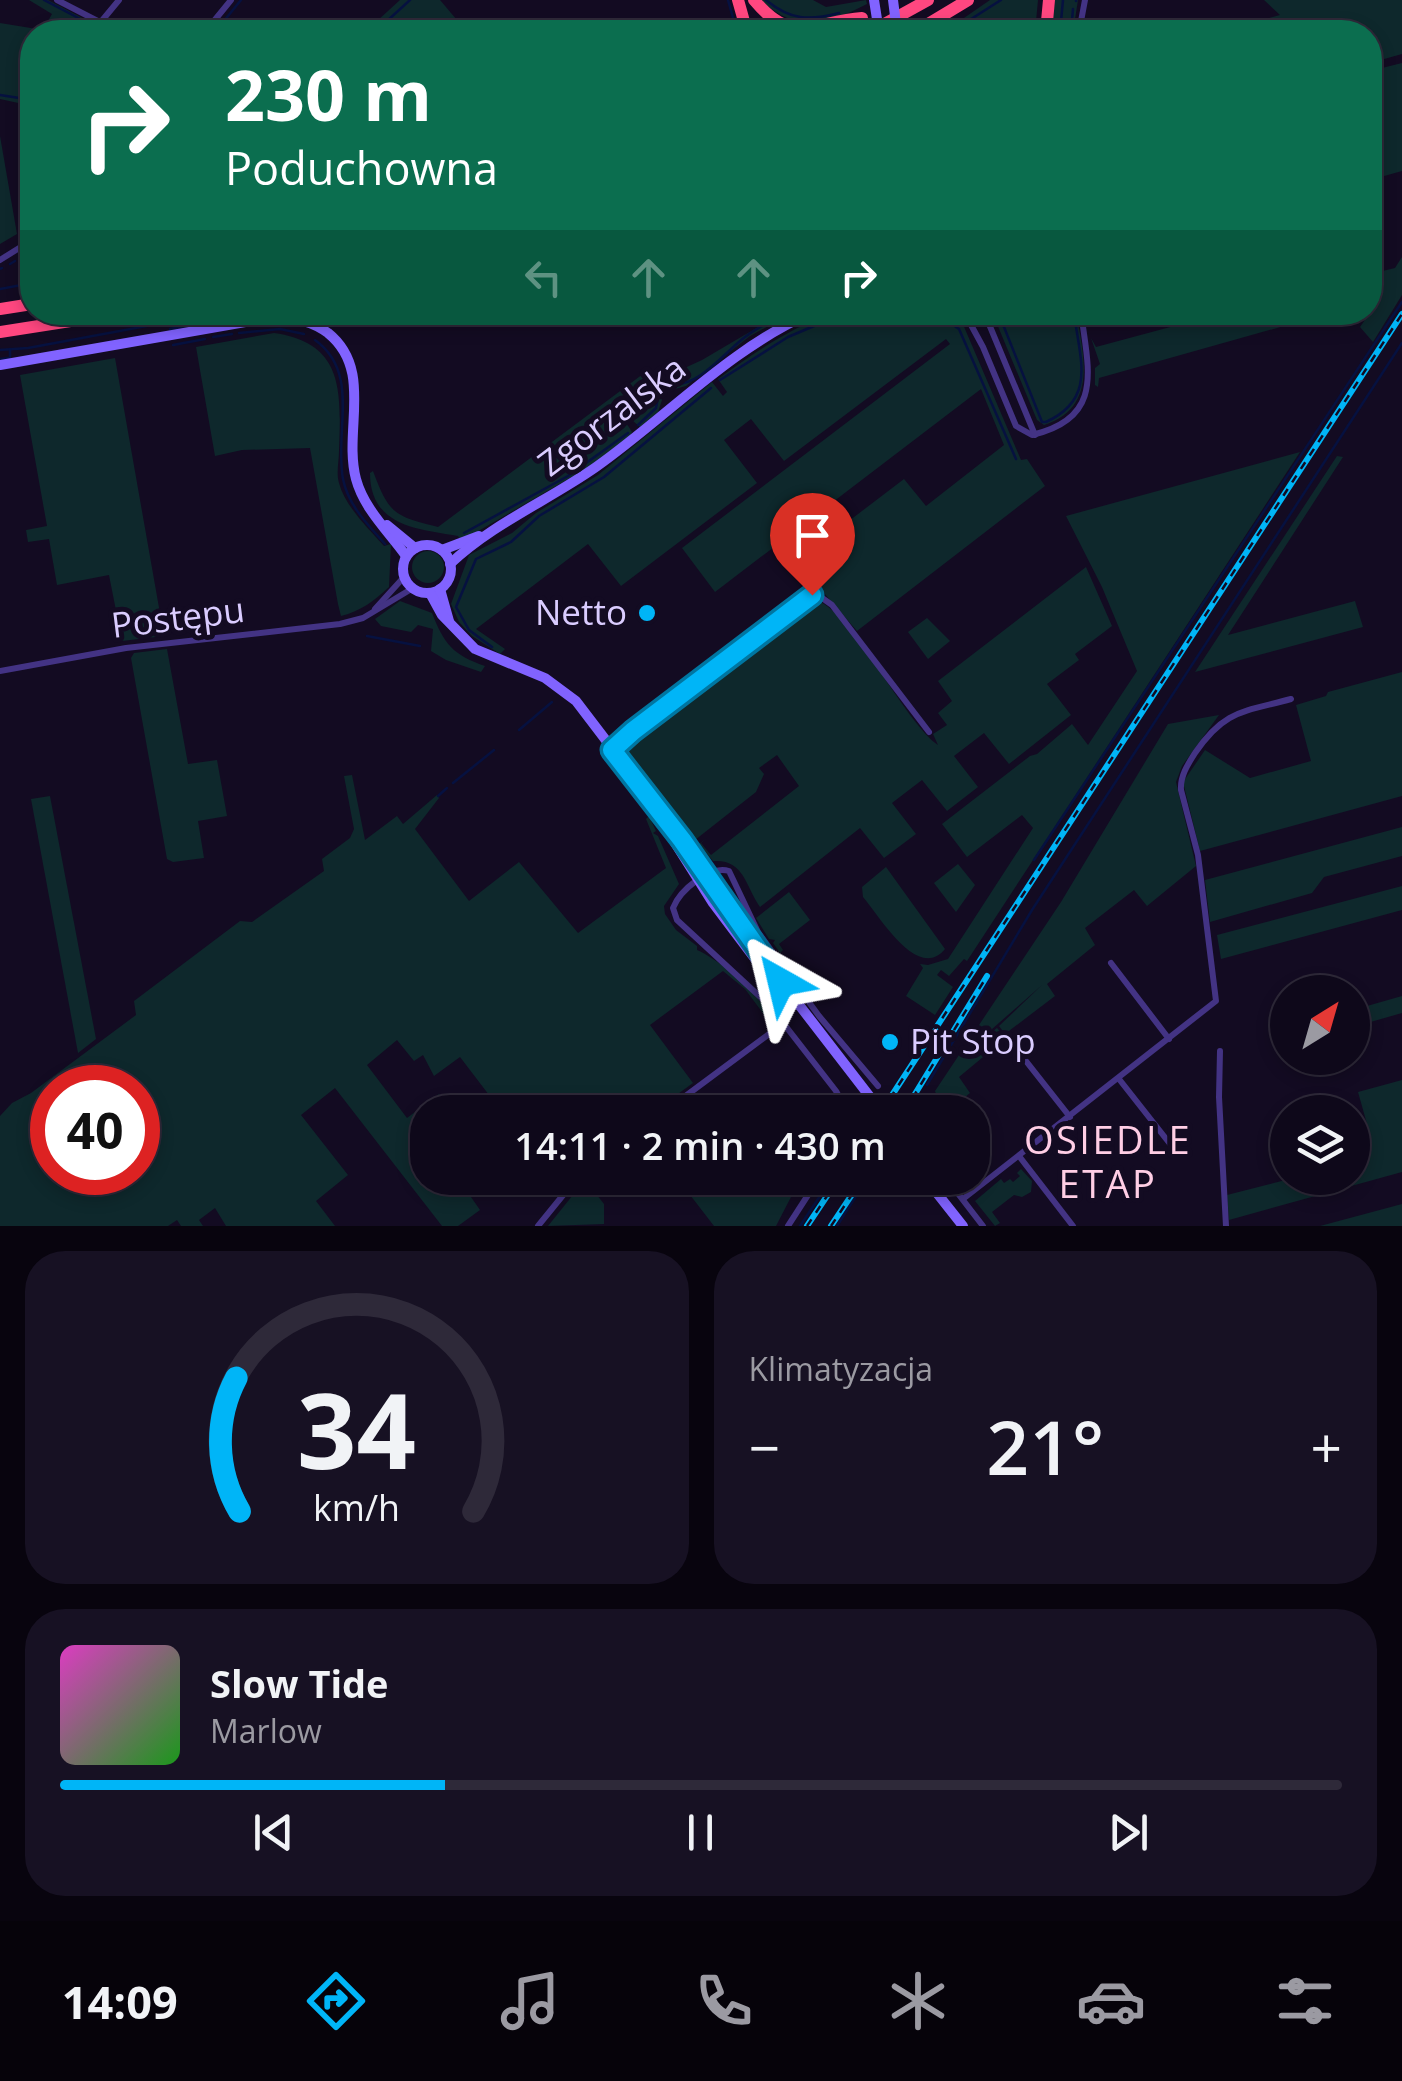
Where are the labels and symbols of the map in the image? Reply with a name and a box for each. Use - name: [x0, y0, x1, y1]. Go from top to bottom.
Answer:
- street label: Zgorzalska: [528, 344, 695, 486]
- pin: [770, 493, 855, 596]
- street label: Postępu: [109, 585, 247, 648]
- place label: Netto: [535, 588, 627, 635]
- marker: Netto: [636, 602, 658, 624]
- position arrow: [729, 930, 833, 1034]
- north arrow: [1270, 975, 1370, 1075]
- place label: Pit Stop: [910, 1017, 1036, 1064]
- marker: Pit Stop: [879, 1031, 901, 1053]
- speed limit sign: 40: [30, 1065, 160, 1195]
- district label: OSIEDLE ETAP: [1024, 1113, 1192, 1209]

